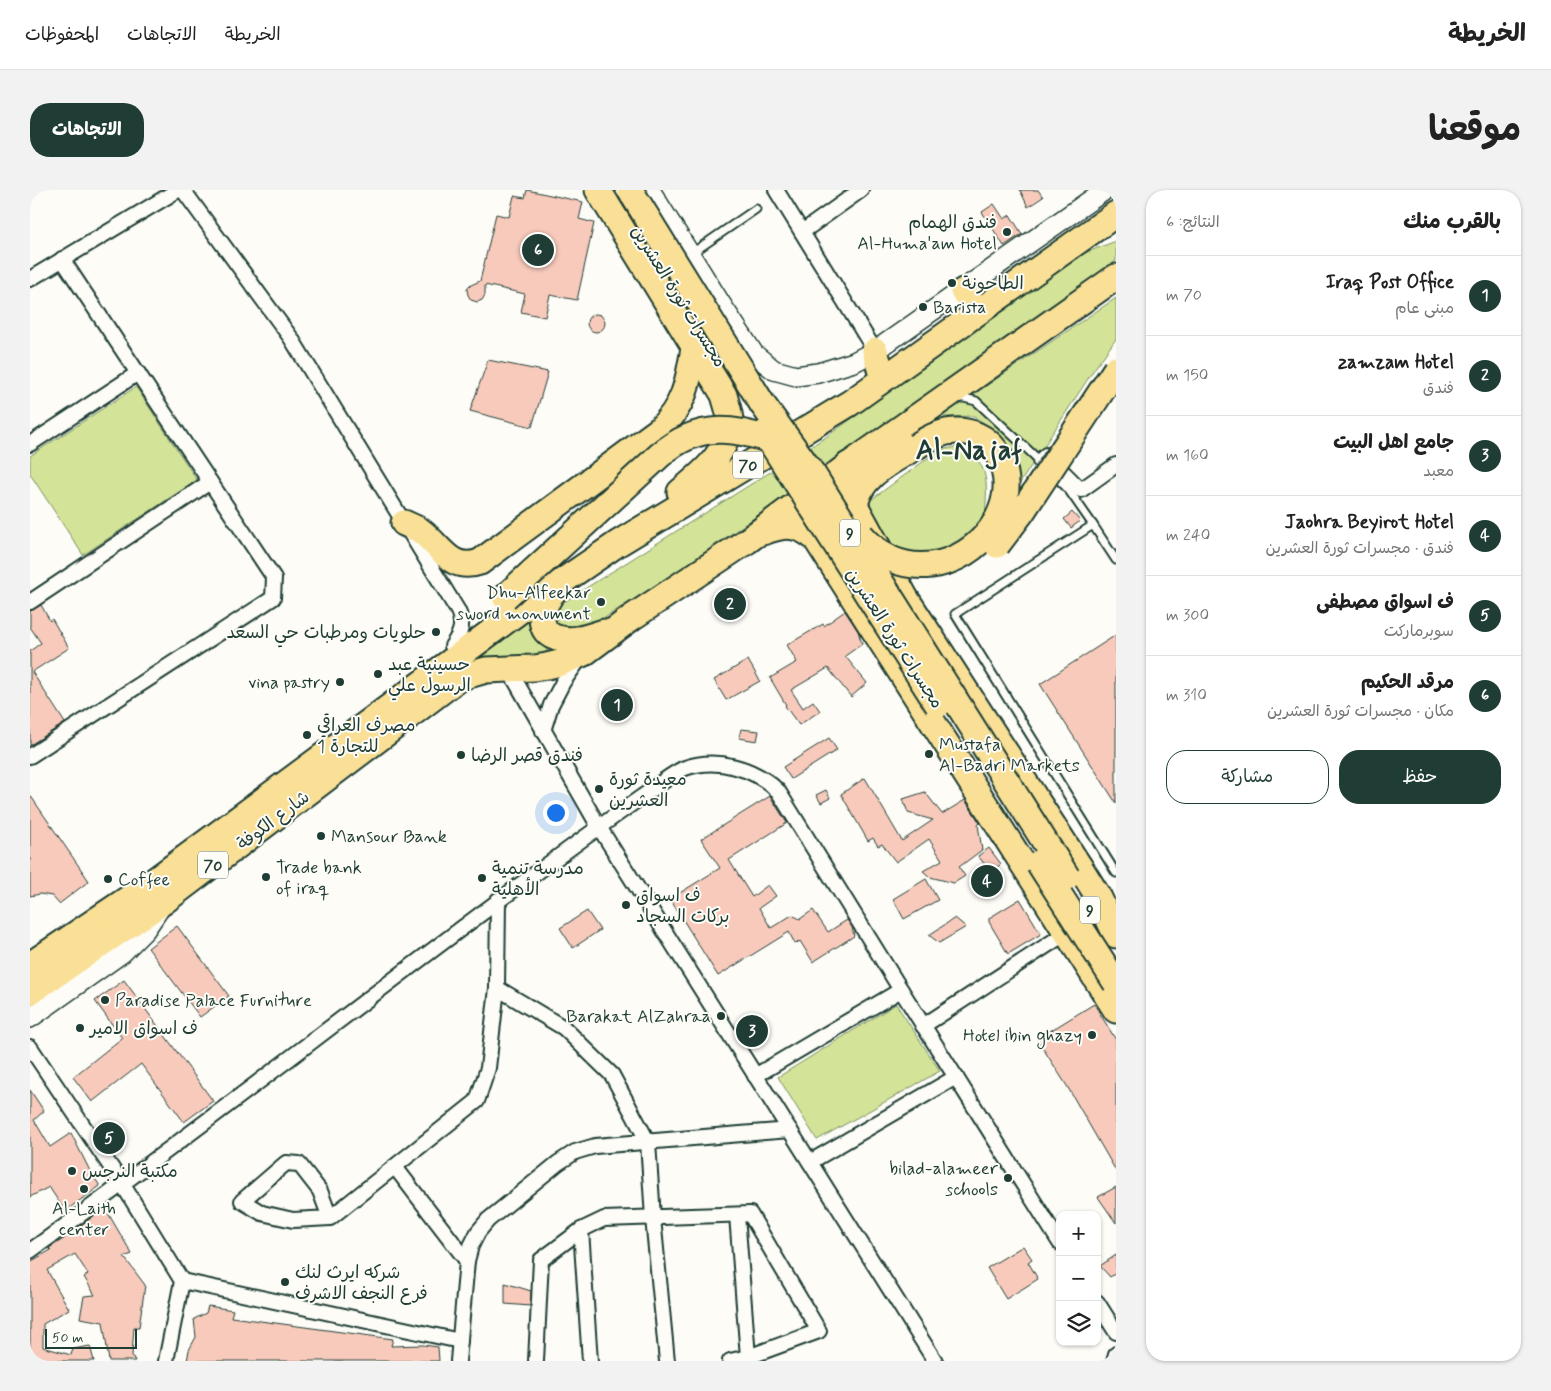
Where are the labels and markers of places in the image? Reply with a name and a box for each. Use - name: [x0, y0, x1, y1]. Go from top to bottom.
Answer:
- place label: فندق الهمام Al-Huma'am Hotel: [857, 211, 997, 256]
- marker: فندق الهمام Al-Huma'am Hotel: [1001, 226, 1013, 238]
- pin: 6: [522, 231, 554, 269]
- place label: الطاحونة: [962, 272, 1024, 296]
- marker: الطاحونة: [946, 277, 958, 289]
- place label: Barista: [933, 296, 987, 320]
- marker: Barista: [917, 301, 929, 313]
- place label: Dhu-Alfeekar sword monument: [456, 581, 591, 626]
- pin: 2: [714, 585, 746, 623]
- marker: Dhu-Alfeekar sword monument: [595, 596, 607, 608]
- place label: حلويات ومرطبات حي السعد: [226, 621, 426, 648]
- marker: حلويات ومرطبات حي السعد: [430, 626, 442, 638]
- place label: حسينية عبد الرسول علي: [388, 653, 471, 701]
- marker: حسينية عبد الرسول علي: [372, 668, 384, 680]
- place label: vina pastry: [248, 671, 330, 695]
- marker: vina pastry: [334, 676, 346, 688]
- pin: 1: [601, 686, 633, 724]
- place label: مصرف العراقي للتجارة 1: [317, 713, 415, 759]
- marker: مصرف العراقي للتجارة 1: [301, 729, 313, 741]
- place label: Mustafa Al-Badri Markets: [939, 733, 1080, 778]
- place label: فندق قصر الرضا: [471, 744, 583, 768]
- marker: Mustafa Al-Badri Markets: [923, 748, 935, 760]
- marker: فندق قصر الرضا: [455, 749, 467, 761]
- place label: معيدة ثورة العشرين: [609, 768, 687, 813]
- marker: معيدة ثورة العشرين: [593, 783, 605, 795]
- place label: Mansour Bank: [331, 825, 447, 849]
- marker: Mansour Bank: [315, 830, 327, 842]
- place label: Trade bank of iraq: [276, 856, 362, 901]
- place label: مدرسة تنمية الأهلية: [492, 857, 584, 902]
- pin: 4: [971, 862, 1003, 900]
- place label: Coffee: [118, 868, 170, 892]
- marker: Trade bank of iraq: [260, 871, 272, 883]
- marker: مدرسة تنمية الأهلية: [476, 872, 488, 884]
- marker: Coffee: [102, 873, 114, 885]
- place label: ف اسواق بركات السجاد: [636, 884, 729, 929]
- marker: ف اسواق بركات السجاد: [620, 899, 632, 911]
- place label: Paradise Palace Furniture: [115, 989, 312, 1013]
- marker: Paradise Palace Furniture: [99, 994, 111, 1006]
- place label: Barakat AlZahraa: [566, 1005, 711, 1029]
- marker: Barakat AlZahraa: [715, 1010, 727, 1022]
- pin: 3: [736, 1012, 768, 1050]
- place label: ف اسواق الامير: [88, 1017, 198, 1041]
- marker: ف اسواق الامير: [74, 1022, 86, 1034]
- place label: Hotel ibin ghazy: [963, 1024, 1082, 1049]
- marker: Hotel ibin ghazy: [1086, 1029, 1098, 1041]
- pin: 5: [93, 1119, 125, 1157]
- place label: bilad-alameer schools: [889, 1157, 999, 1202]
- place label: مكتبة النرجس: [82, 1160, 178, 1184]
- marker: مكتبة النرجس: [66, 1165, 78, 1177]
- marker: bilad-alameer schools: [1002, 1172, 1014, 1184]
- marker: Al-Laith center: [78, 1183, 90, 1195]
- place label: Al-Laith center: [52, 1197, 116, 1242]
- place label: شركه ايرث لنك فرع النجف الاشرف: [295, 1261, 428, 1306]
- marker: شركه ايرث لنك فرع النجف الاشرف: [279, 1276, 291, 1288]

